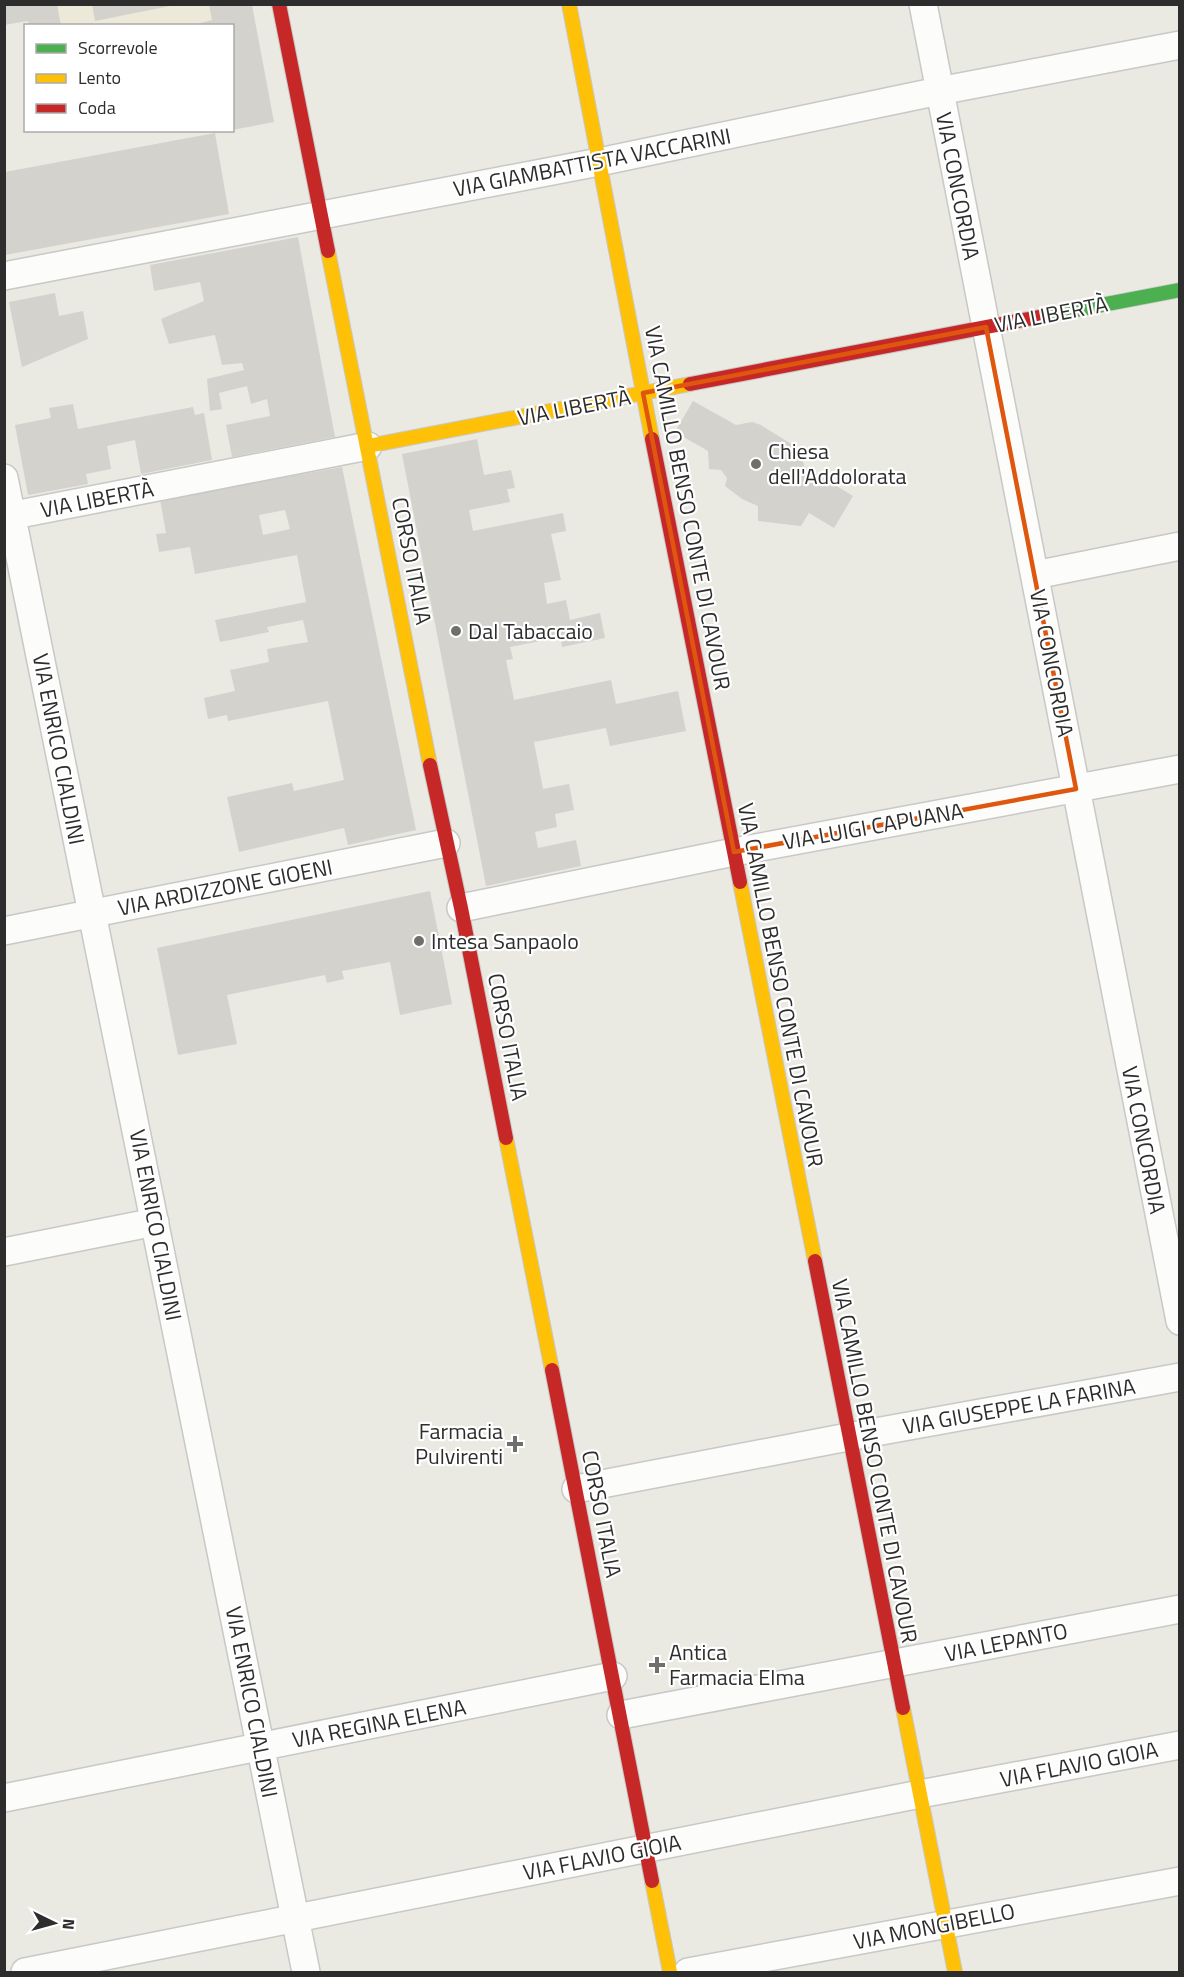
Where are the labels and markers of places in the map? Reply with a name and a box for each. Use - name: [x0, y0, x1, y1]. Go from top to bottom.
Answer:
- place label: Chiesa dell'Addolorata: [768, 434, 907, 493]
- marker: Chiesa dell'Addolorata: [749, 457, 763, 471]
- place label: Dal Tabaccaio: [468, 614, 593, 648]
- marker: Dal Tabaccaio: [449, 624, 463, 638]
- place label: Intesa Sanpaolo: [431, 924, 579, 958]
- marker: Intesa Sanpaolo: [412, 934, 426, 948]
- place label: Farmacia Pulvirenti: [415, 1414, 503, 1473]
- marker: Farmacia Pulvirenti: [508, 1437, 522, 1451]
- place label: Antica Farmacia Elma: [669, 1635, 805, 1694]
- marker: Antica Farmacia Elma: [650, 1658, 664, 1672]

